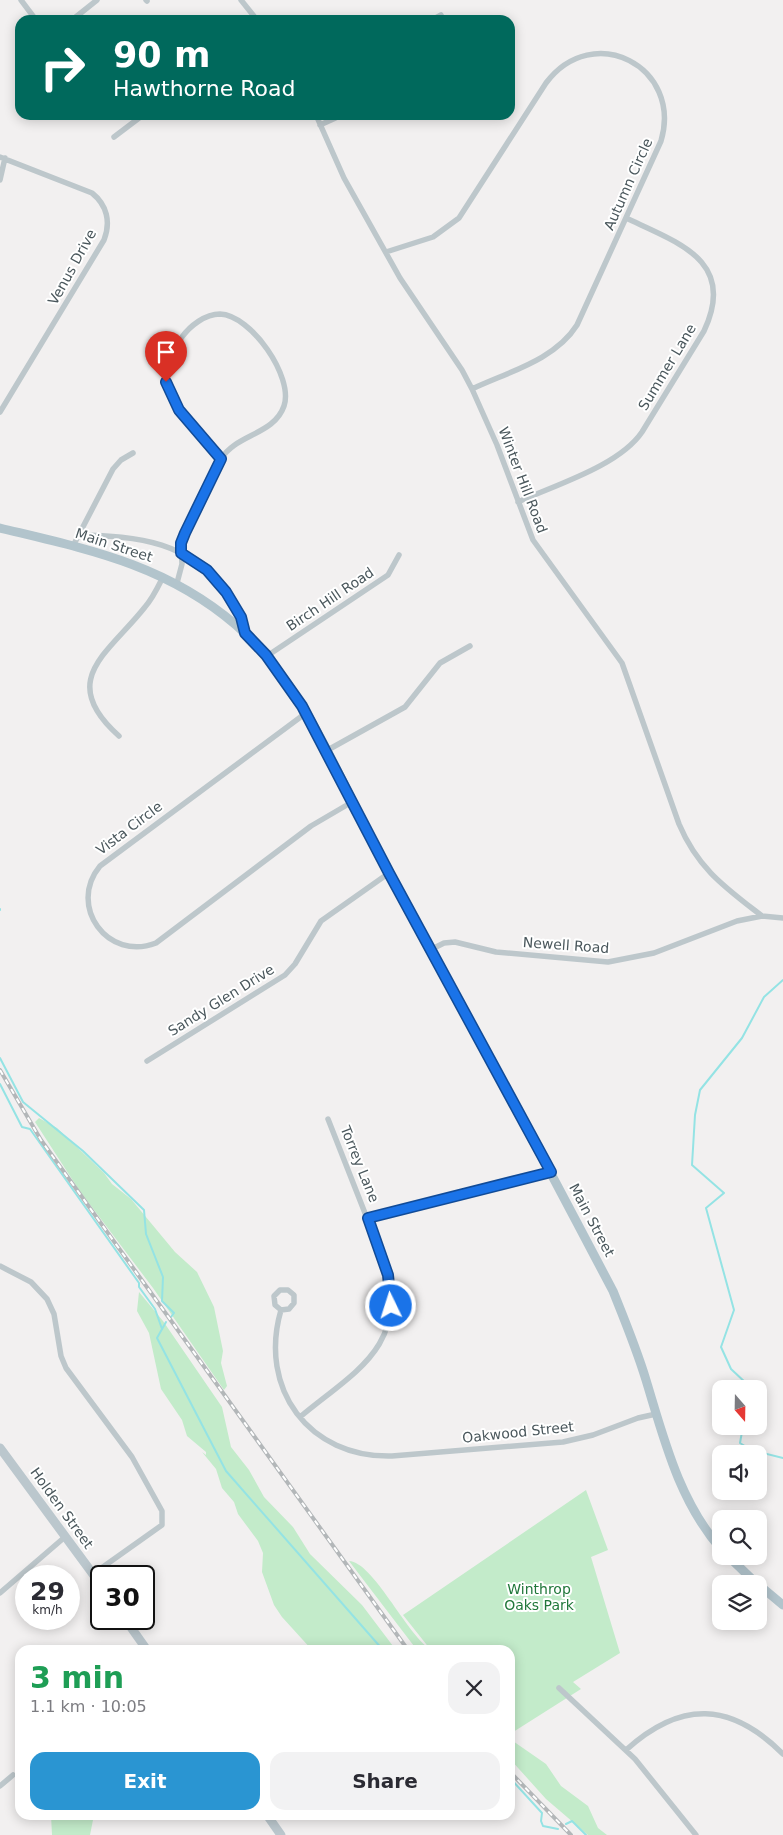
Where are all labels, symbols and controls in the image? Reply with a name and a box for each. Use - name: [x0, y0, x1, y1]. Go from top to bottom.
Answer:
- icon: right: [30, 35, 95, 100]
- text: 90 m: [113, 35, 210, 75]
- text: Hawthorne Road: [113, 76, 295, 101]
- street label: Autumn Circle: [601, 135, 655, 233]
- street label: Venus Drive: [45, 226, 99, 308]
- street label: Summer Lane: [635, 321, 699, 413]
- pin: [145, 331, 187, 382]
- icon: arrive: [152, 338, 180, 366]
- street label: Winter Hill Road: [495, 425, 551, 535]
- street label: Main Street: [73, 525, 155, 565]
- street label: Birch Hill Road: [283, 564, 377, 634]
- street label: Vista Circle: [93, 798, 165, 858]
- street label: Newell Road: [522, 934, 610, 956]
- street label: Sandy Glen Drive: [165, 961, 277, 1039]
- street label: Torrey Lane: [337, 1123, 383, 1205]
- street label: Main Street: [566, 1181, 618, 1260]
- position arrow: [364, 1279, 416, 1331]
- north arrow: [712, 1380, 768, 1435]
- map controls: [712, 1380, 767, 1630]
- street label: Oakwood Street: [461, 1418, 575, 1446]
- button: sound: [712, 1445, 767, 1500]
- street label: Holden Street: [27, 1464, 97, 1552]
- button: search: [712, 1510, 767, 1565]
- speed limit sign: 30: [90, 1565, 155, 1630]
- button: layers: [712, 1575, 767, 1630]
- text: 29: [30, 1577, 65, 1606]
- park label: Winthrop Oaks Park: [504, 1581, 575, 1613]
- text: km/h: [32, 1603, 63, 1617]
- text: 3 min: [30, 1660, 124, 1695]
- button: close: [448, 1662, 500, 1714]
- text: 1.1 km · 10:05: [30, 1697, 147, 1716]
- button: Exit: [30, 1752, 260, 1810]
- button: Share: [270, 1752, 500, 1810]

